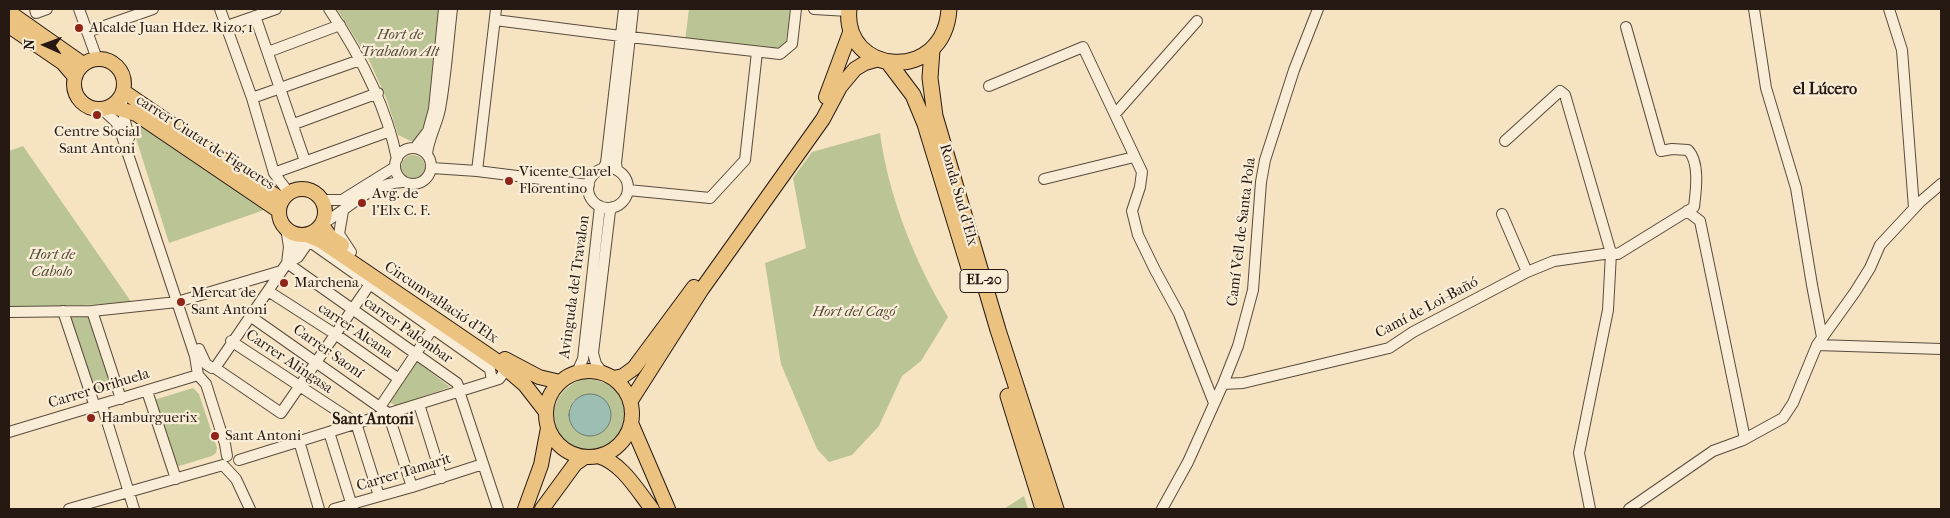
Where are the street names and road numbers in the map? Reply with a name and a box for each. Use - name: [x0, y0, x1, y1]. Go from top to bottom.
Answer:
- street label: carrer Ciutat de Figueres: [132, 91, 278, 195]
- street label: Ronda Sud d'Elx: [935, 142, 981, 248]
- street label: Camí Vell de Santa Pola: [1224, 157, 1260, 307]
- street label: Avinguda del Travalon: [556, 214, 594, 360]
- street label: Circumval·lació d'Elx: [381, 258, 501, 348]
- road number: EL-20: [960, 270, 1008, 292]
- street label: Camí de Loi-Bañó: [1373, 273, 1481, 343]
- street label: carrer Palombar: [360, 294, 456, 368]
- street label: carrer Alcana: [314, 299, 396, 363]
- street label: Carrer Saoní: [289, 321, 367, 383]
- street label: Carrer Alingasa: [242, 326, 336, 398]
- street label: Carrer Orihuela: [46, 365, 152, 413]
- street label: Carrer Tamarit: [355, 450, 453, 496]

